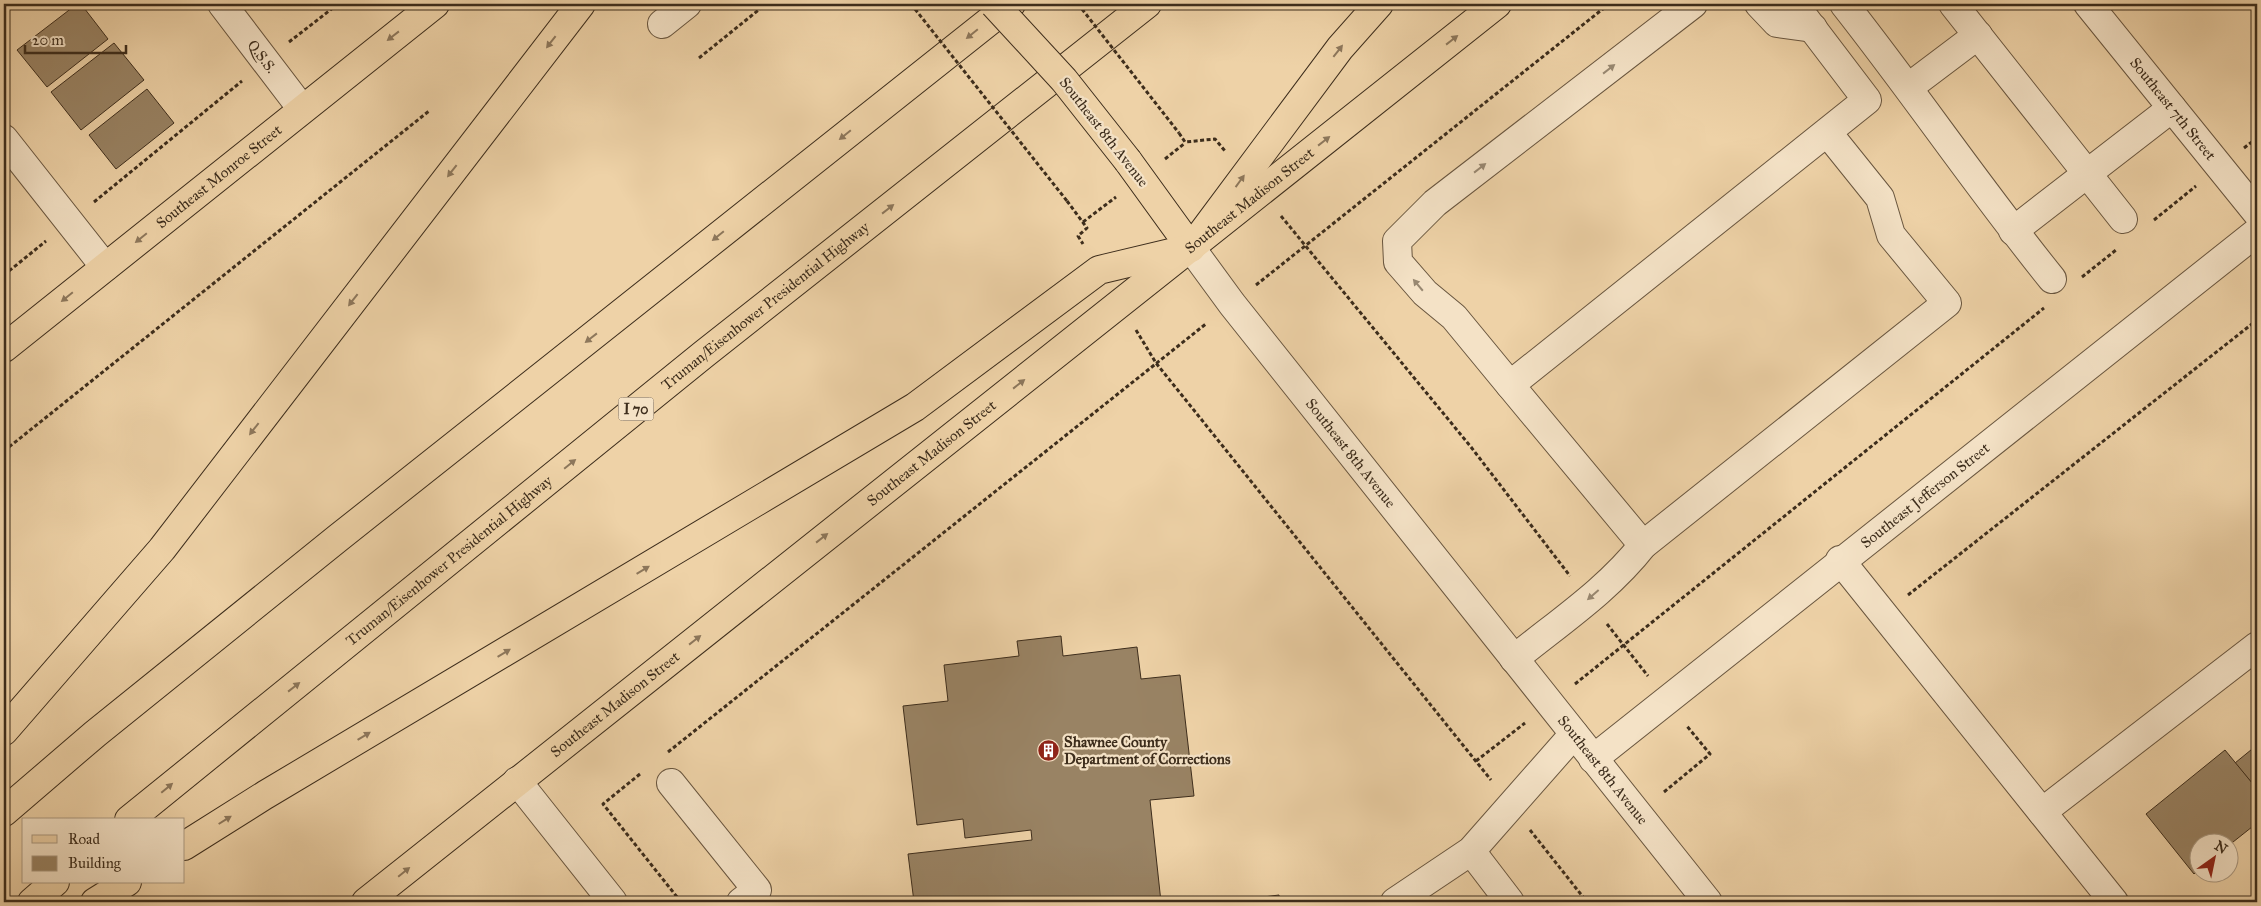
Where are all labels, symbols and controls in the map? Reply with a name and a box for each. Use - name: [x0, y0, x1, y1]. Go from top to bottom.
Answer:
- scale bar: [25, 22, 126, 54]
- one-way arrow: [966, 29, 979, 40]
- text: 20 m: [32, 31, 64, 49]
- one-way arrow: [387, 31, 400, 42]
- one-way arrow: [546, 35, 557, 48]
- one-way arrow: [1445, 35, 1459, 45]
- street label: Q.S.S.: [244, 36, 280, 77]
- one-way arrow: [1333, 45, 1344, 58]
- street label: Southeast 7th Street: [2126, 54, 2220, 164]
- one-way arrow: [1602, 64, 1616, 74]
- street label: Southeast 8th Avenue: [1056, 74, 1152, 190]
- street label: Southeast Monroe Street: [152, 120, 286, 232]
- one-way arrow: [839, 130, 852, 141]
- one-way arrow: [1318, 136, 1331, 146]
- street label: Southeast Madison Street: [1181, 143, 1318, 257]
- one-way arrow: [1473, 163, 1486, 174]
- one-way arrow: [447, 164, 458, 177]
- one-way arrow: [1235, 174, 1245, 187]
- one-way arrow: [881, 203, 894, 214]
- street label: Truman/Eisenhower Presidential Highway: [658, 217, 874, 394]
- one-way arrow: [712, 231, 725, 242]
- one-way arrow: [135, 232, 148, 243]
- one-way arrow: [1412, 279, 1423, 292]
- one-way arrow: [61, 292, 74, 303]
- one-way arrow: [348, 293, 359, 306]
- one-way arrow: [585, 332, 598, 343]
- one-way arrow: [1012, 378, 1025, 389]
- street label: Southeast 8th Avenue: [1302, 395, 1400, 511]
- street label: Southeast Madison Street: [863, 396, 1000, 510]
- road number: I 70: [618, 398, 654, 420]
- one-way arrow: [249, 422, 260, 435]
- street label: Southeast Jefferson Street: [1857, 438, 1994, 552]
- one-way arrow: [563, 458, 576, 469]
- street label: Truman/Eisenhower Presidential Highway: [342, 471, 557, 650]
- one-way arrow: [815, 533, 828, 544]
- one-way arrow: [637, 566, 650, 575]
- one-way arrow: [1586, 590, 1599, 601]
- one-way arrow: [688, 634, 701, 645]
- street label: Southeast Madison Street: [547, 647, 684, 761]
- one-way arrow: [497, 649, 510, 658]
- one-way arrow: [287, 681, 300, 692]
- street label: Southeast 8th Avenue: [1554, 712, 1652, 828]
- one-way arrow: [358, 732, 371, 741]
- place label: Shawnee County Department of Corrections: [1064, 733, 1231, 769]
- building icon: Shawnee County Department of Corrections: [1036, 739, 1060, 763]
- one-way arrow: [160, 783, 173, 794]
- one-way arrow: [218, 816, 232, 825]
- legend: [22, 818, 185, 884]
- text: Road: [68, 830, 100, 848]
- north arrow: [2188, 834, 2238, 884]
- text: N: [2211, 837, 2231, 858]
- text: Building: [68, 854, 122, 872]
- one-way arrow: [397, 866, 410, 877]

